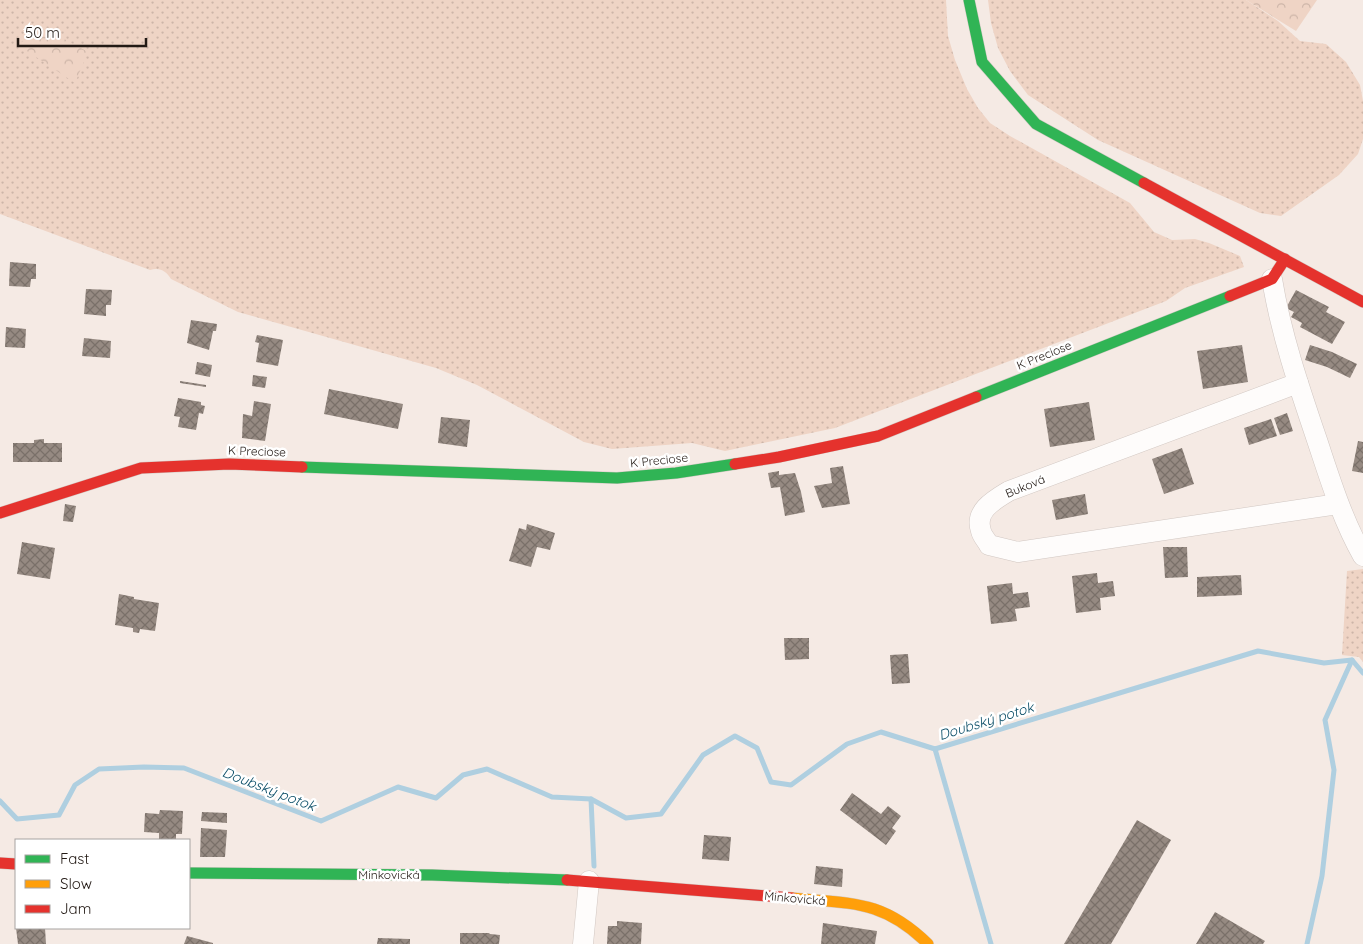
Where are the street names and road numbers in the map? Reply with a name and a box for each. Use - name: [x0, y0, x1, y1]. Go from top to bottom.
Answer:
- street label: K Preciose: [1014, 337, 1074, 373]
- street label: K Preciose: [228, 442, 287, 460]
- street label: K Preciose: [629, 449, 689, 470]
- street label: Buková: [1003, 471, 1047, 501]
- street label: Minkovická: [358, 867, 420, 882]
- street label: Minkovická: [764, 888, 826, 908]

